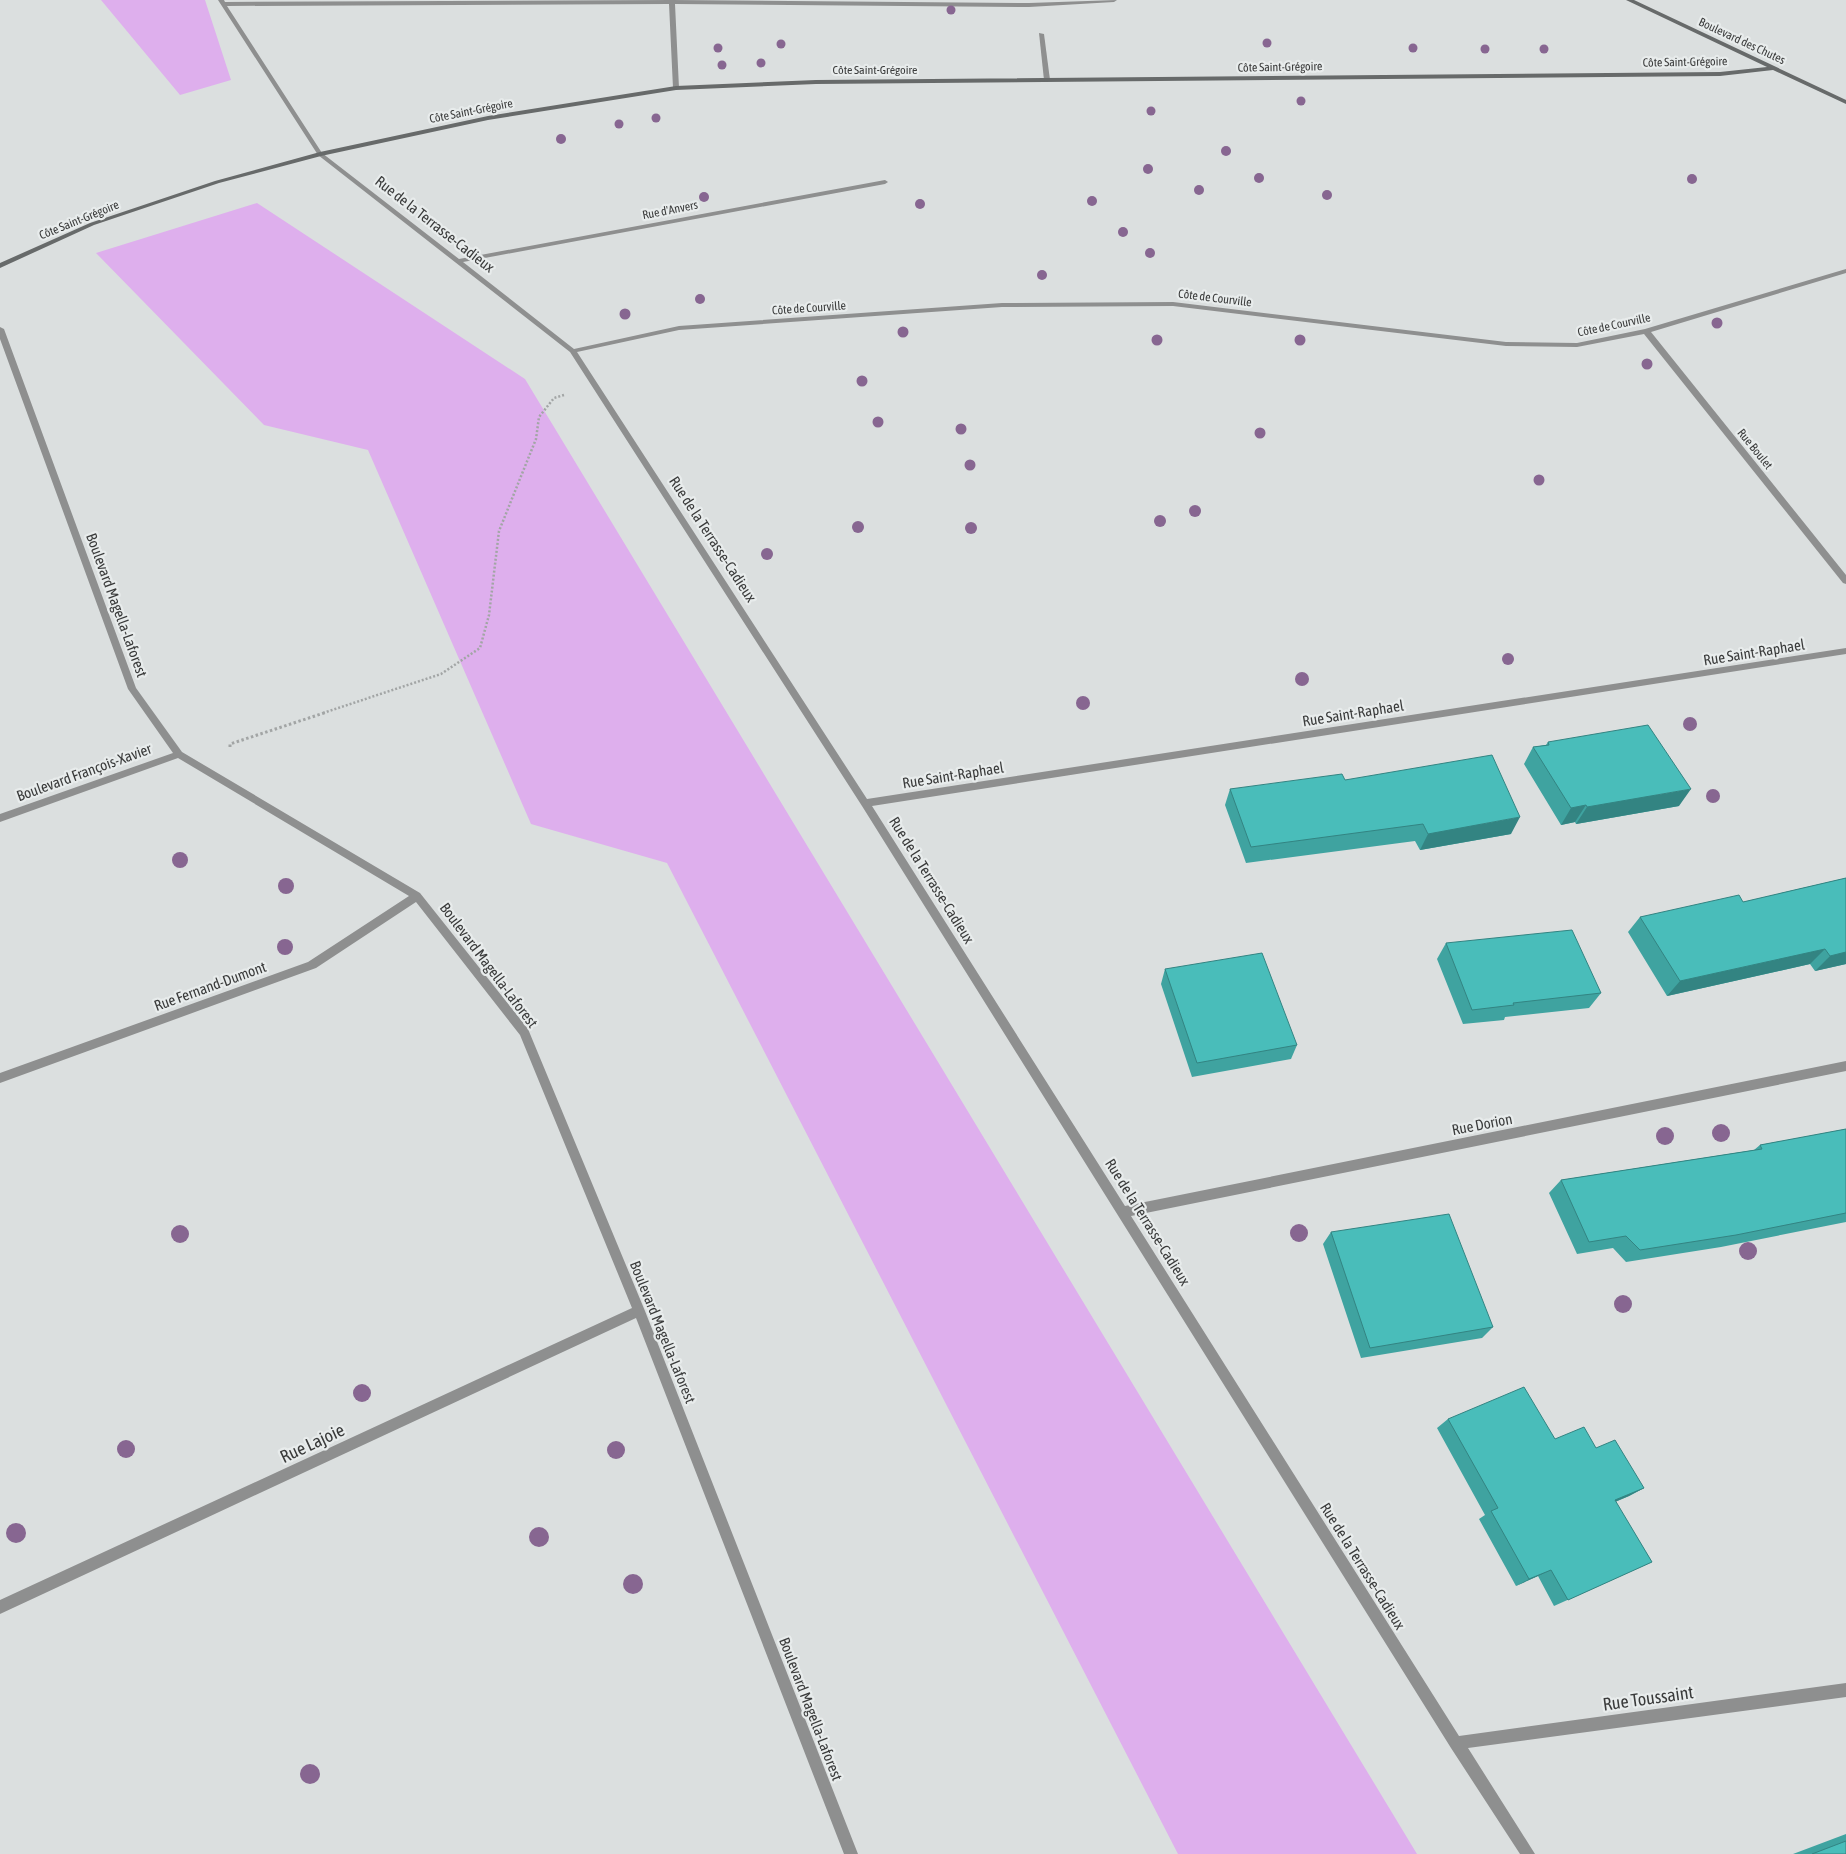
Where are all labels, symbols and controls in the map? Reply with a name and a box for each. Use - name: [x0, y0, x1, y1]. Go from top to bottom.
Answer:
- street label: Boulevard des Chutes: [1697, 15, 1787, 67]
- street label: Côte Saint-Grégoire: [1642, 54, 1728, 70]
- street label: Côte Saint-Grégoire: [1237, 59, 1323, 75]
- street label: Côte Saint-Grégoire: [833, 63, 917, 77]
- street label: Côte Saint-Grégoire: [428, 96, 514, 126]
- street label: Rue de la Terrasse-Cadieux: [372, 172, 498, 276]
- street label: Côte Saint-Grégoire: [37, 198, 121, 242]
- street label: Rue d'Anvers: [641, 198, 699, 222]
- street label: Côte de Courville: [1177, 287, 1253, 309]
- street label: Côte de Courville: [772, 298, 846, 318]
- street label: Côte de Courville: [1576, 310, 1652, 340]
- street label: Rue Boulet: [1734, 426, 1776, 472]
- street label: Rue de la Terrasse-Cadieux: [666, 473, 760, 605]
- street label: Boulevard Magella-Laforest: [83, 531, 151, 679]
- street label: Rue Saint-Raphael: [1702, 636, 1806, 668]
- street label: Rue Saint-Raphael: [1301, 697, 1405, 729]
- street label: Boulevard François-Xavier: [14, 739, 154, 804]
- street label: Rue Saint-Raphael: [901, 759, 1005, 791]
- street label: Rue de la Terrasse-Cadieux: [886, 814, 978, 946]
- street label: Boulevard Magella-Laforest: [436, 899, 542, 1031]
- street label: Rue Fernand-Dumont: [152, 958, 268, 1014]
- street label: Rue Dorion: [1450, 1110, 1514, 1138]
- street label: Rue de la Terrasse-Cadieux: [1102, 1156, 1194, 1288]
- street label: Boulevard Magella-Laforest: [627, 1258, 699, 1406]
- street label: Rue Lajoie: [276, 1419, 348, 1467]
- street label: Rue de la Terrasse-Cadieux: [1317, 1500, 1409, 1632]
- street label: Boulevard Magella-Laforest: [776, 1635, 846, 1783]
- street label: Rue Toussaint: [1601, 1681, 1695, 1715]

